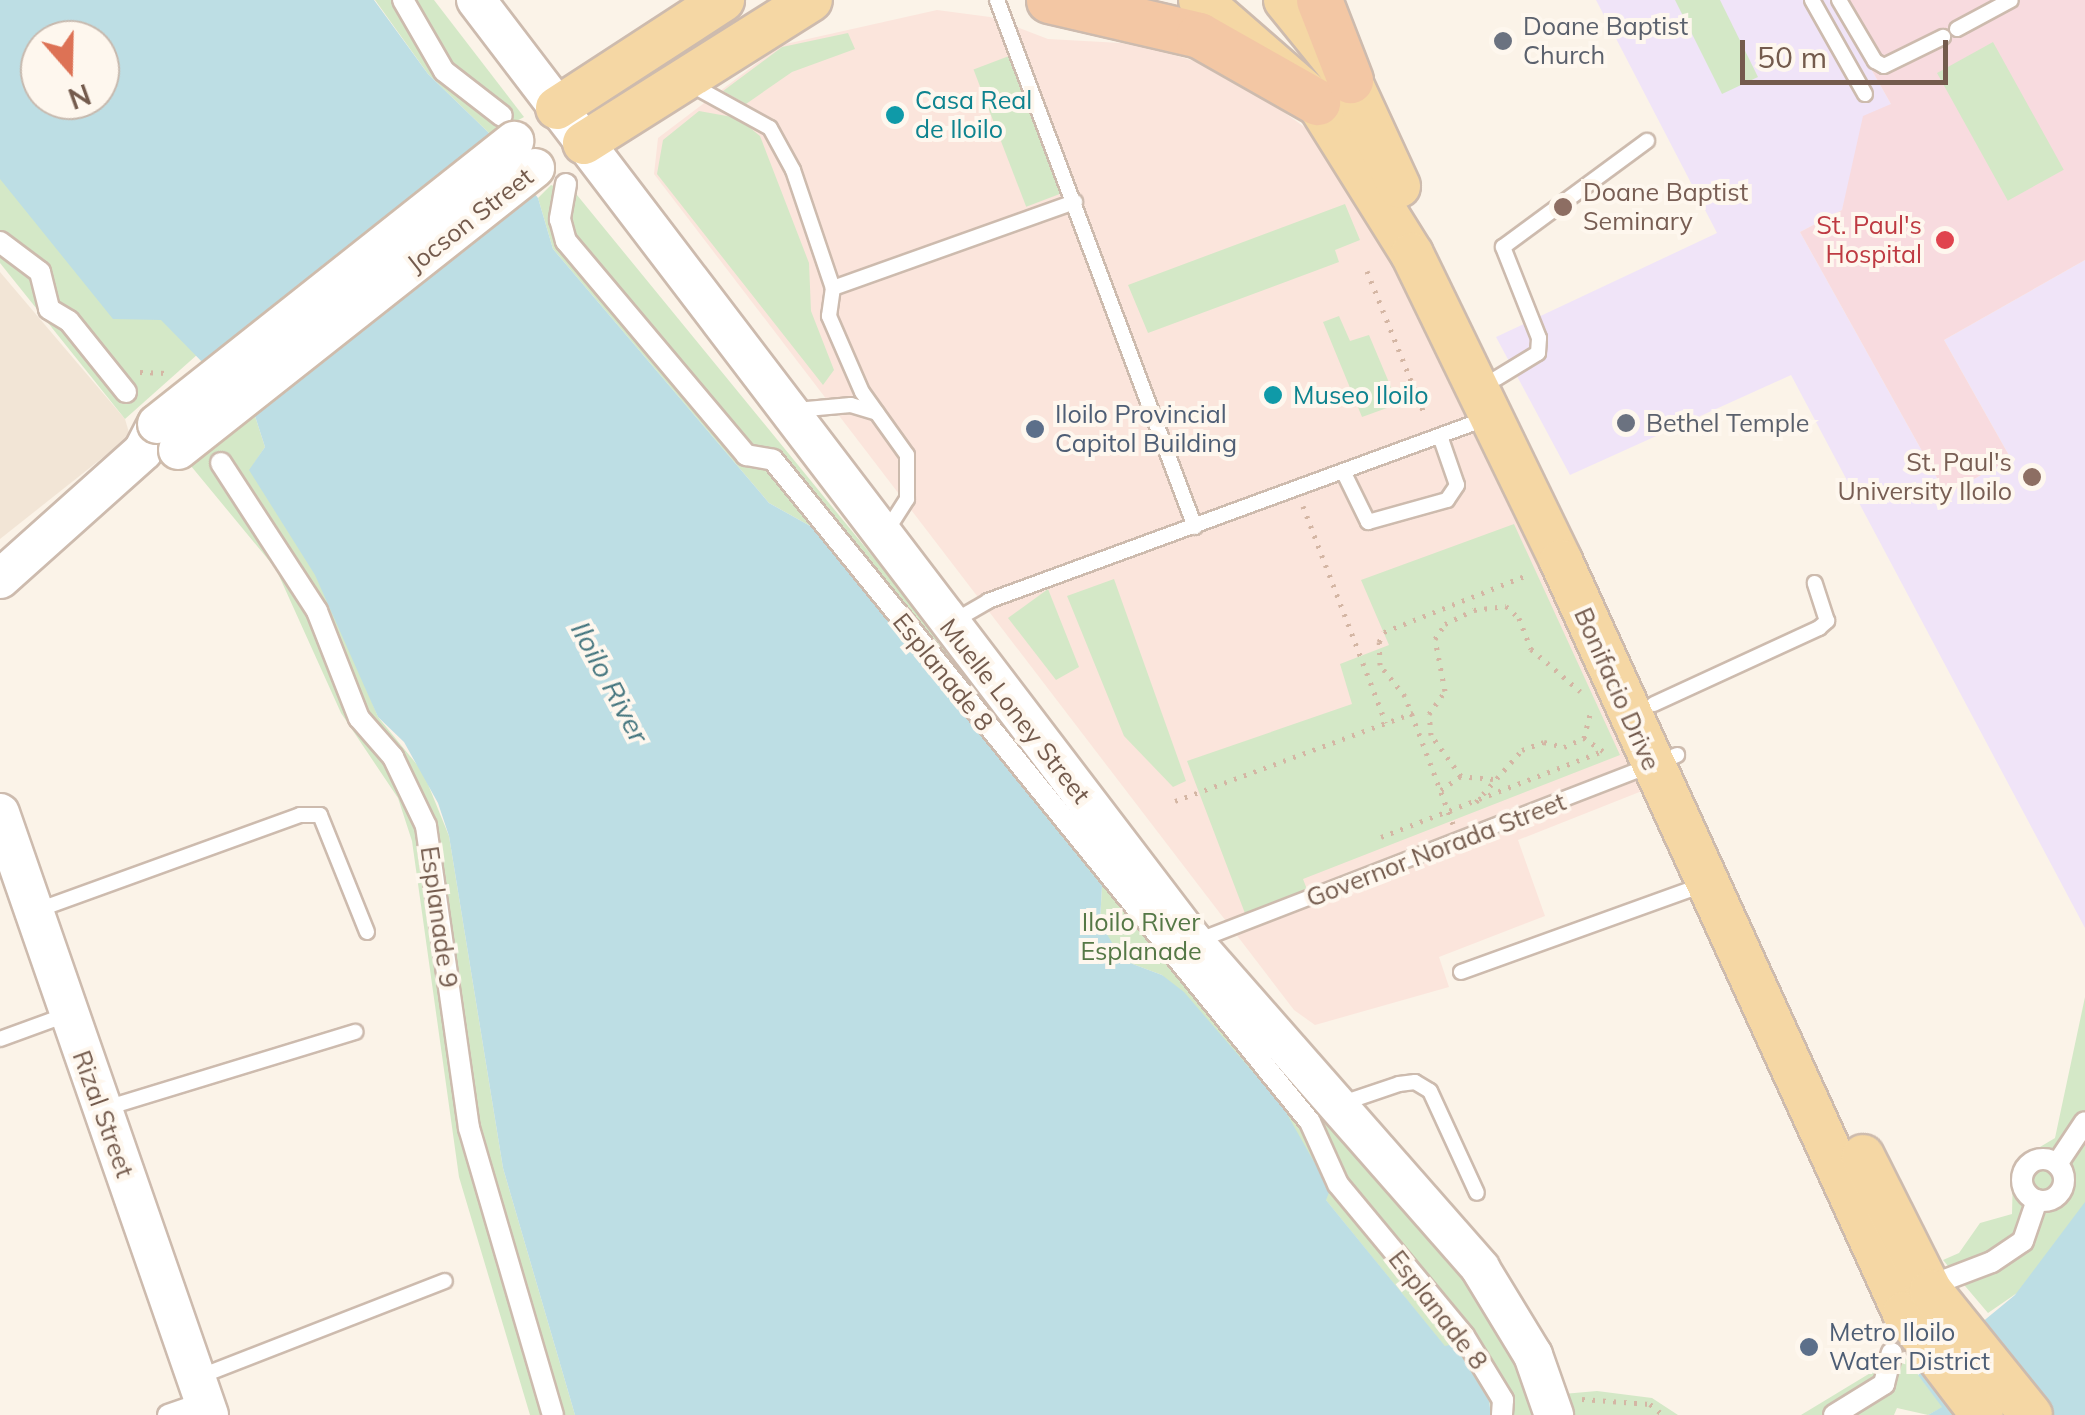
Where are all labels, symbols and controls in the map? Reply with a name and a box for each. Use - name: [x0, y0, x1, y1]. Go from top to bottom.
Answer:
- place label: Doane Baptist Church: [1523, 12, 1688, 71]
- north arrow: [20, 20, 120, 120]
- scale bar: [1745, 20, 1952, 82]
- marker: Doane Baptist Church: [1492, 30, 1514, 52]
- text: 50 m: [1757, 38, 1827, 76]
- text: N: [64, 77, 96, 117]
- place label: Casa Real de Iloilo: [915, 86, 1032, 145]
- marker: Casa Real de Iloilo: [884, 104, 906, 126]
- street label: Jocson Street: [401, 161, 539, 279]
- place label: Doane Baptist Seminary: [1583, 178, 1748, 237]
- marker: Doane Baptist Seminary: [1552, 196, 1574, 218]
- place label: St. Paul's Hospital: [1816, 211, 1922, 270]
- marker: St. Paul's Hospital: [1932, 227, 1958, 253]
- place label: Museo Iloilo: [1293, 380, 1429, 410]
- marker: Museo Iloilo: [1262, 384, 1284, 406]
- place label: Iloilo Provincial Capitol Building: [1055, 400, 1237, 459]
- place label: Bethel Temple: [1646, 408, 1809, 438]
- marker: Bethel Temple: [1615, 412, 1637, 434]
- marker: Iloilo Provincial Capitol Building: [1024, 418, 1046, 440]
- place label: St. Paul's University Iloilo: [1838, 448, 2012, 507]
- marker: St. Paul's University Iloilo: [2021, 466, 2043, 488]
- street label: Bonifacio Drive: [1568, 603, 1666, 775]
- street label: Esplanade 8: [886, 607, 1000, 737]
- street label: Muelle Loney Street: [934, 613, 1096, 809]
- water label: Iloilo River: [564, 616, 656, 748]
- street label: Governor Norada Street: [1302, 787, 1570, 913]
- street label: Esplanade 9: [414, 844, 464, 990]
- park label: Iloilo River Esplanade: [1080, 908, 1202, 967]
- street label: Rizal Street: [66, 1047, 140, 1181]
- street label: Esplanade 8: [1382, 1245, 1494, 1375]
- place label: Metro Iloilo Water District: [1829, 1318, 1990, 1377]
- marker: Metro Iloilo Water District: [1798, 1336, 1820, 1358]

